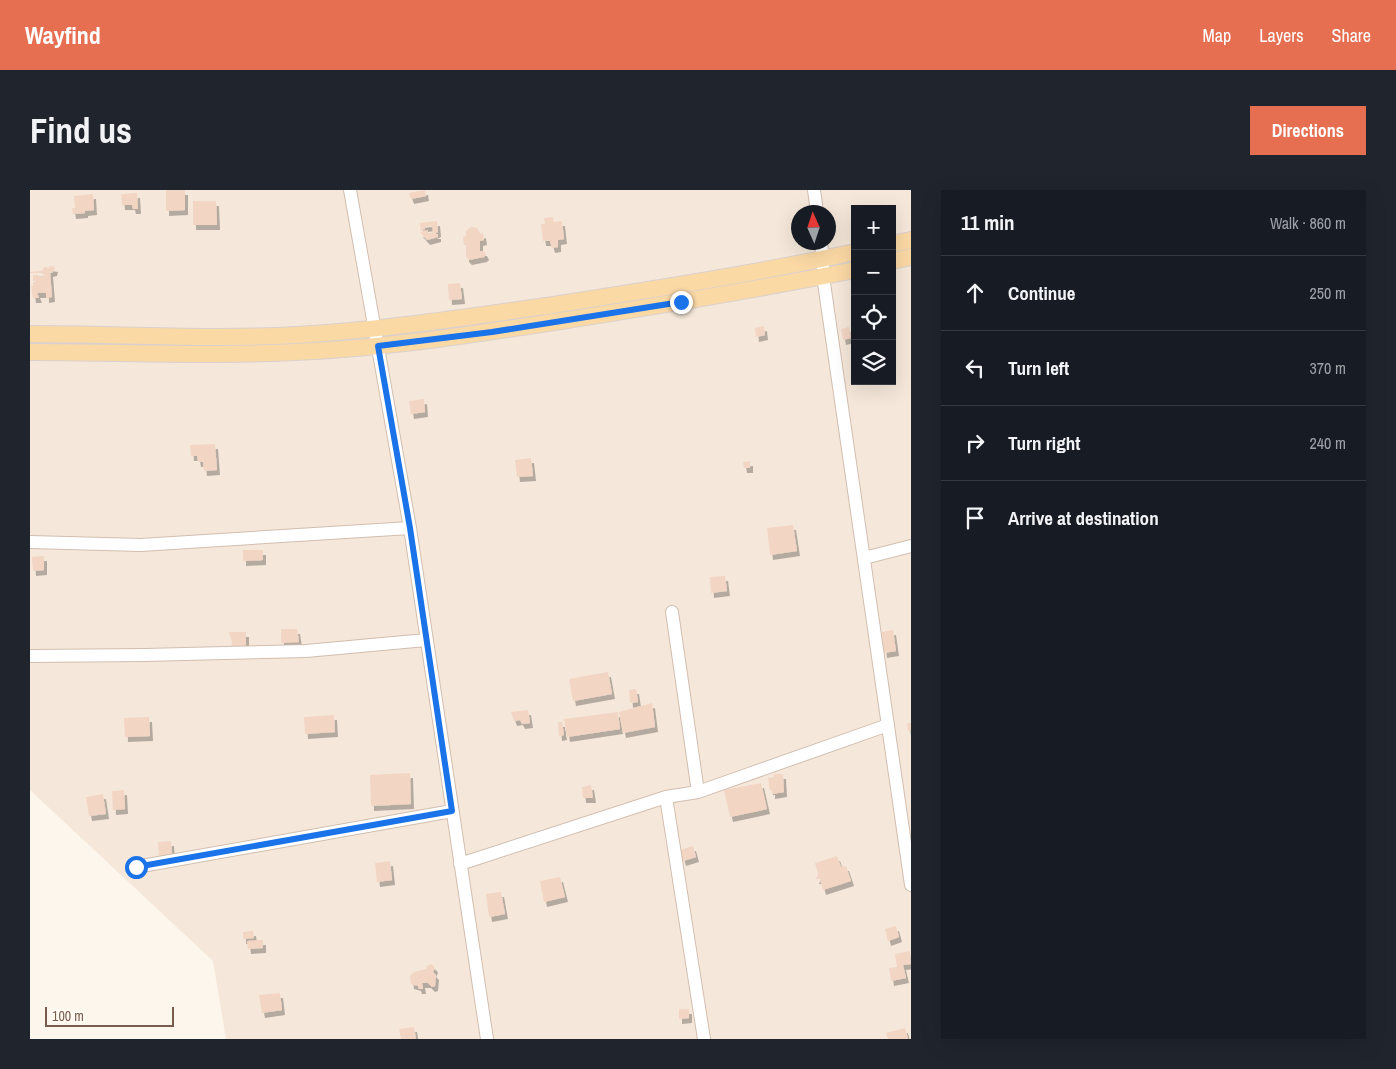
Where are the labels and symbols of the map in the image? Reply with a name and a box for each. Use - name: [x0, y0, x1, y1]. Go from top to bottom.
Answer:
- north arrow: [791, 205, 836, 250]
- route end: [670, 291, 693, 314]
- route start: [125, 856, 148, 879]
- scale bar: [45, 1004, 174, 1027]

